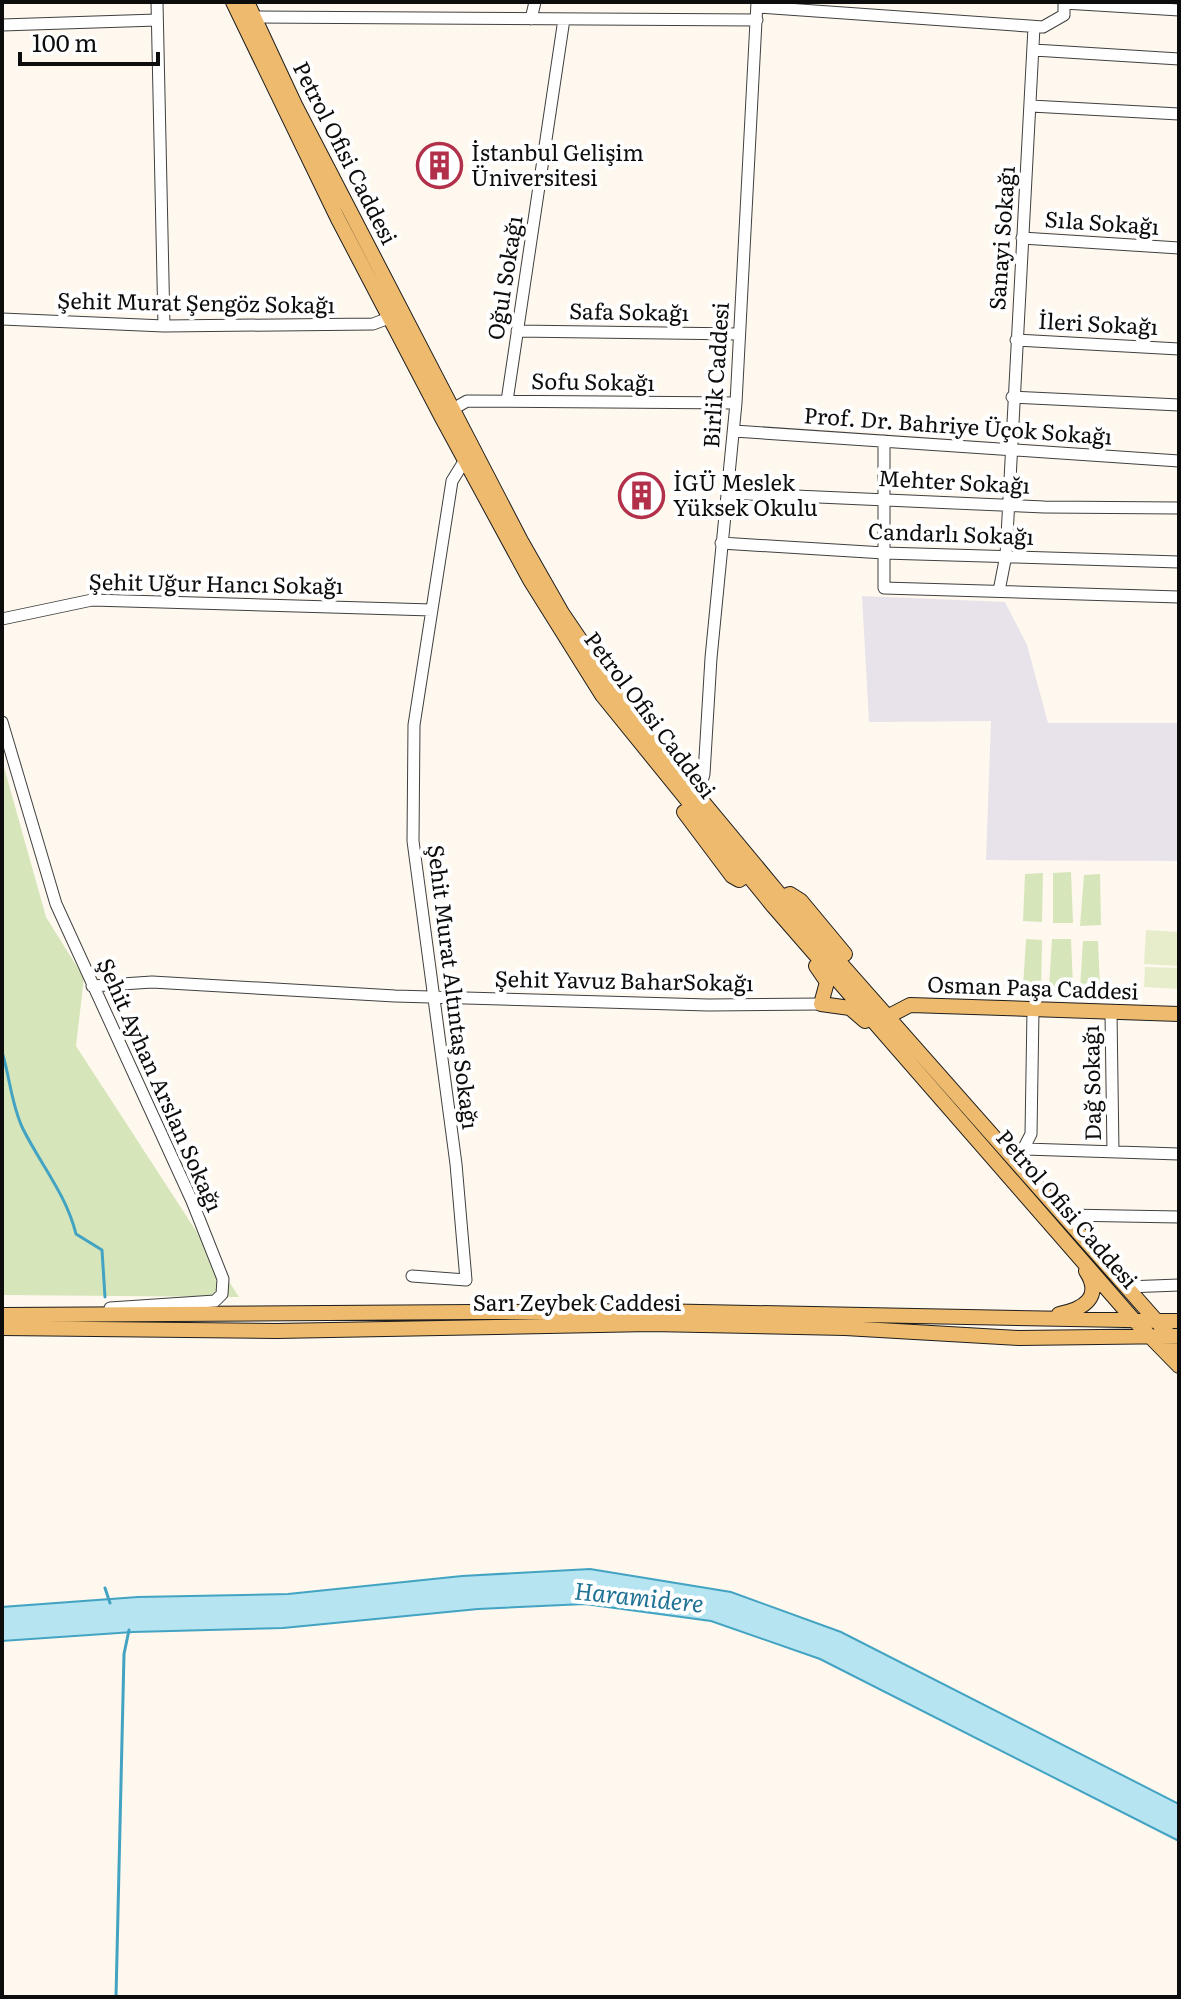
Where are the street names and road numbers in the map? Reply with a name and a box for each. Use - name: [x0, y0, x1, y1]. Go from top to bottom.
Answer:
- street label: Petrol Ofisi Caddesi: [286, 55, 407, 250]
- street label: Sanayi Sokağı: [979, 165, 1022, 311]
- street label: Sıla Sokağı: [1044, 201, 1160, 242]
- street label: Oğul Sokağı: [477, 213, 530, 342]
- street label: Şehit Murat Şengöz Sokağı: [57, 283, 335, 320]
- street label: Safa Sokağı: [569, 293, 689, 328]
- street label: Birlik Caddesi: [693, 301, 736, 449]
- street label: İleri Sokağı: [1037, 303, 1159, 342]
- street label: Sofu Sokağı: [531, 363, 655, 398]
- street label: Prof. Dr. Bahriye Üçok Sokağı: [803, 397, 1113, 452]
- street label: Mehter Sokağı: [877, 460, 1031, 501]
- street label: Candarlı Sokağı: [868, 513, 1035, 552]
- street label: Şehit Uğur Hancı Sokağı: [88, 564, 344, 601]
- street label: Petrol Ofisi Caddesi: [577, 624, 725, 805]
- street label: Şehit Murat Altıntaş Sokağı: [421, 842, 488, 1131]
- street label: Şehit Ayhan Arslan Sokağı: [90, 952, 232, 1217]
- street label: Şehit Yavuz BaharSokağı: [494, 961, 754, 998]
- street label: Osman Paşa Caddesi: [927, 966, 1139, 1007]
- street label: Dağ Sokağı: [1073, 1025, 1108, 1141]
- street label: Petrol Ofisi Caddesi: [990, 1121, 1147, 1295]
- street label: Sarı Zeybek Caddesi: [473, 1285, 681, 1318]

